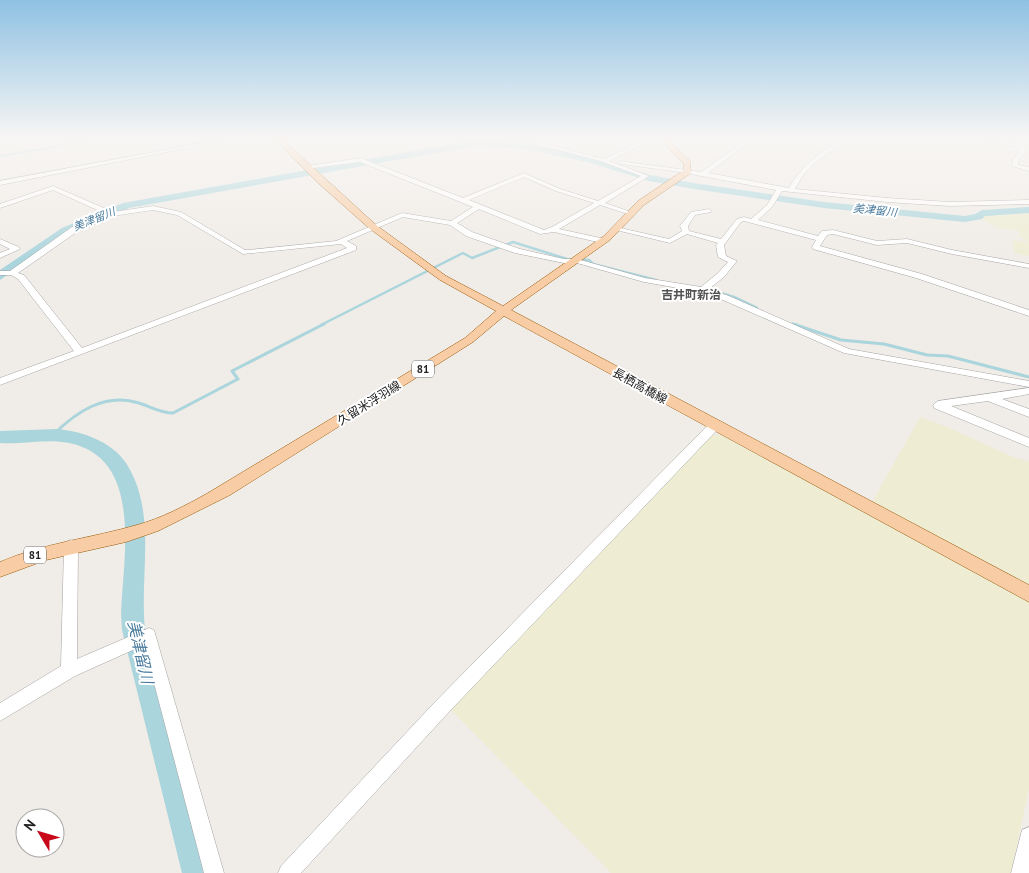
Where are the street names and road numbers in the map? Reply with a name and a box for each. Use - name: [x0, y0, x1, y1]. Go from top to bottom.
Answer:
- road number: 81: [412, 360, 434, 378]
- street label: 長栖高橋線: [610, 364, 670, 407]
- street label: 久留米浮羽線: [334, 377, 403, 428]
- road number: 81: [24, 546, 46, 564]

